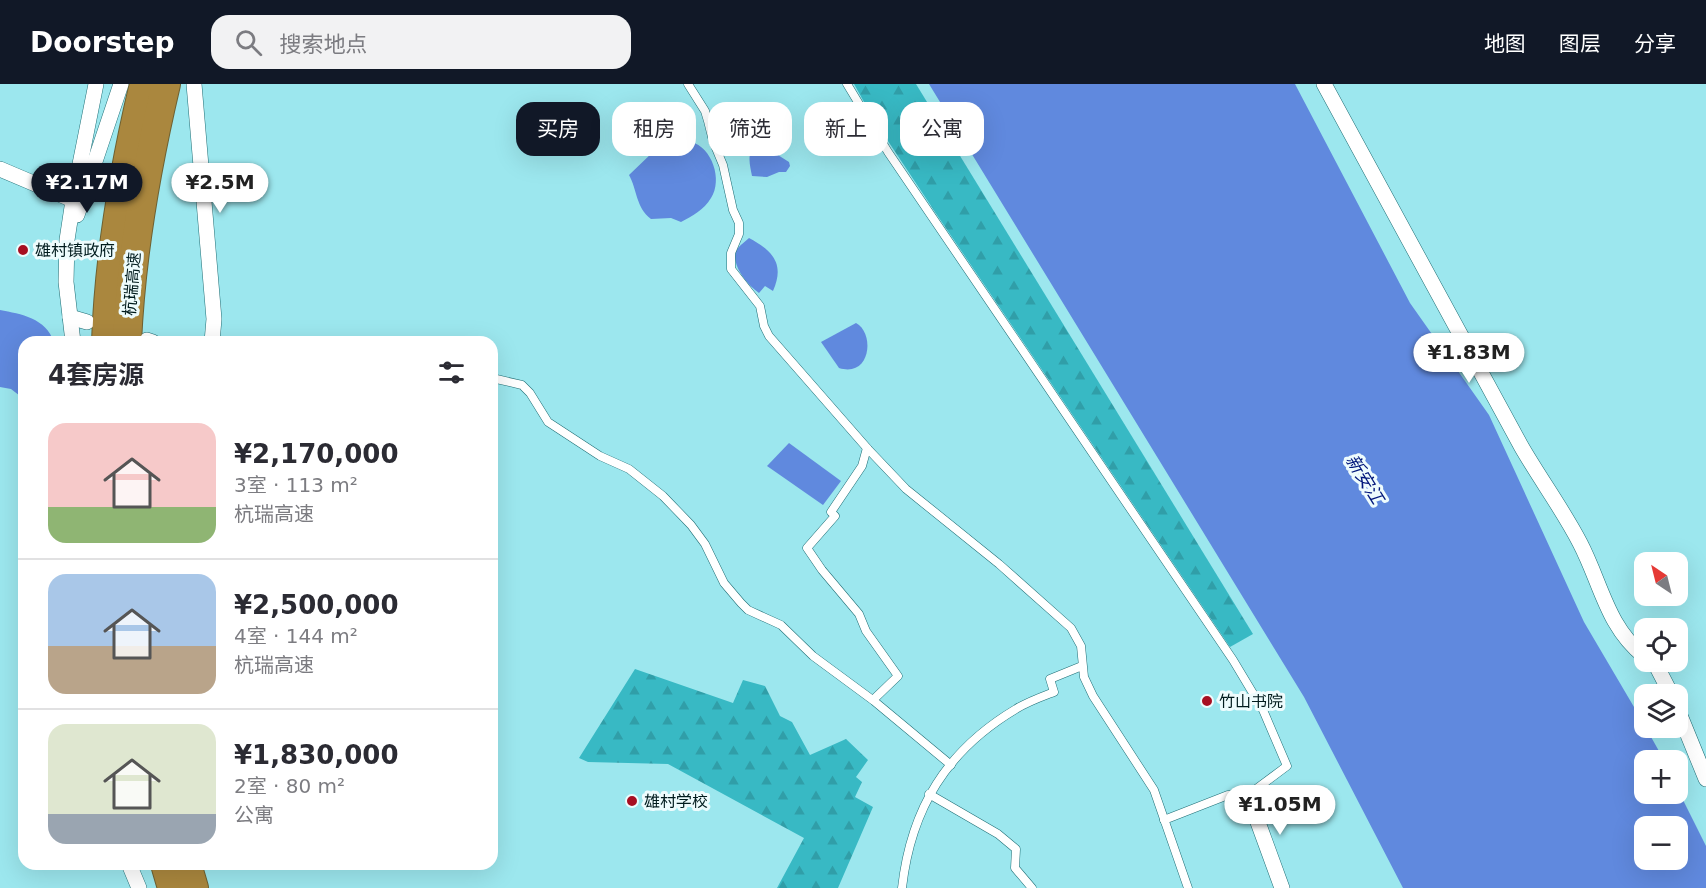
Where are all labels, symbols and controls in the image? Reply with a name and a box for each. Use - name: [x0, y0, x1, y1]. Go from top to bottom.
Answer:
- search box: [211, 15, 631, 69]
- text: Doorstep: [30, 26, 175, 59]
- icon: search: [232, 26, 265, 59]
- text: 搜索地点: [280, 32, 368, 57]
- text: 地图: [1484, 32, 1526, 56]
- text: 图层: [1559, 32, 1601, 56]
- text: 分享: [1634, 32, 1676, 56]
- chip: 买房: [516, 102, 600, 156]
- chip: 租房: [612, 102, 696, 156]
- chip: 筛选: [708, 102, 792, 156]
- chip: 新上: [804, 102, 888, 156]
- chip: 公寓: [900, 102, 984, 156]
- pin: ¥2.17M: [38, 163, 136, 214]
- pin: ¥2.5M: [178, 163, 262, 214]
- text: ¥2.17M: [45, 170, 129, 194]
- text: ¥2.5M: [185, 170, 255, 194]
- place label: 雄村镇政府: [35, 241, 115, 260]
- marker: 雄村镇政府: [16, 243, 30, 257]
- street label: 杭瑞高速: [120, 251, 144, 317]
- pin: ¥1.83M: [1420, 333, 1518, 384]
- text: ¥1.83M: [1427, 340, 1511, 364]
- icon: filters: [435, 356, 468, 389]
- text: 4套房源: [48, 360, 144, 390]
- text: ¥2,170,000: [234, 439, 398, 469]
- icon: home: [96, 447, 168, 519]
- water label: 新安江: [1342, 451, 1389, 509]
- text: 3室 · 113 m²: [234, 473, 358, 497]
- text: 杭瑞高速: [234, 502, 314, 526]
- north arrow: [1634, 552, 1688, 606]
- map controls: [1634, 552, 1688, 870]
- text: ¥2,500,000: [234, 590, 398, 620]
- icon: home: [96, 598, 168, 670]
- button: locate: [1634, 618, 1688, 672]
- text: 4室 · 144 m²: [234, 624, 358, 648]
- text: 杭瑞高速: [234, 653, 314, 677]
- button: layers: [1634, 684, 1688, 738]
- place label: 竹山书院: [1219, 692, 1283, 711]
- marker: 竹山书院: [1200, 694, 1214, 708]
- text: ¥1,830,000: [234, 740, 398, 770]
- icon: home: [96, 748, 168, 820]
- button: +: [1634, 750, 1688, 804]
- text: 2室 · 80 m²: [234, 774, 345, 798]
- pin: ¥1.05M: [1231, 785, 1329, 836]
- place label: 雄村学校: [644, 792, 708, 811]
- text: ¥1.05M: [1238, 792, 1322, 816]
- marker: 雄村学校: [625, 794, 639, 808]
- text: 公寓: [234, 803, 274, 827]
- button: −: [1634, 816, 1688, 870]

